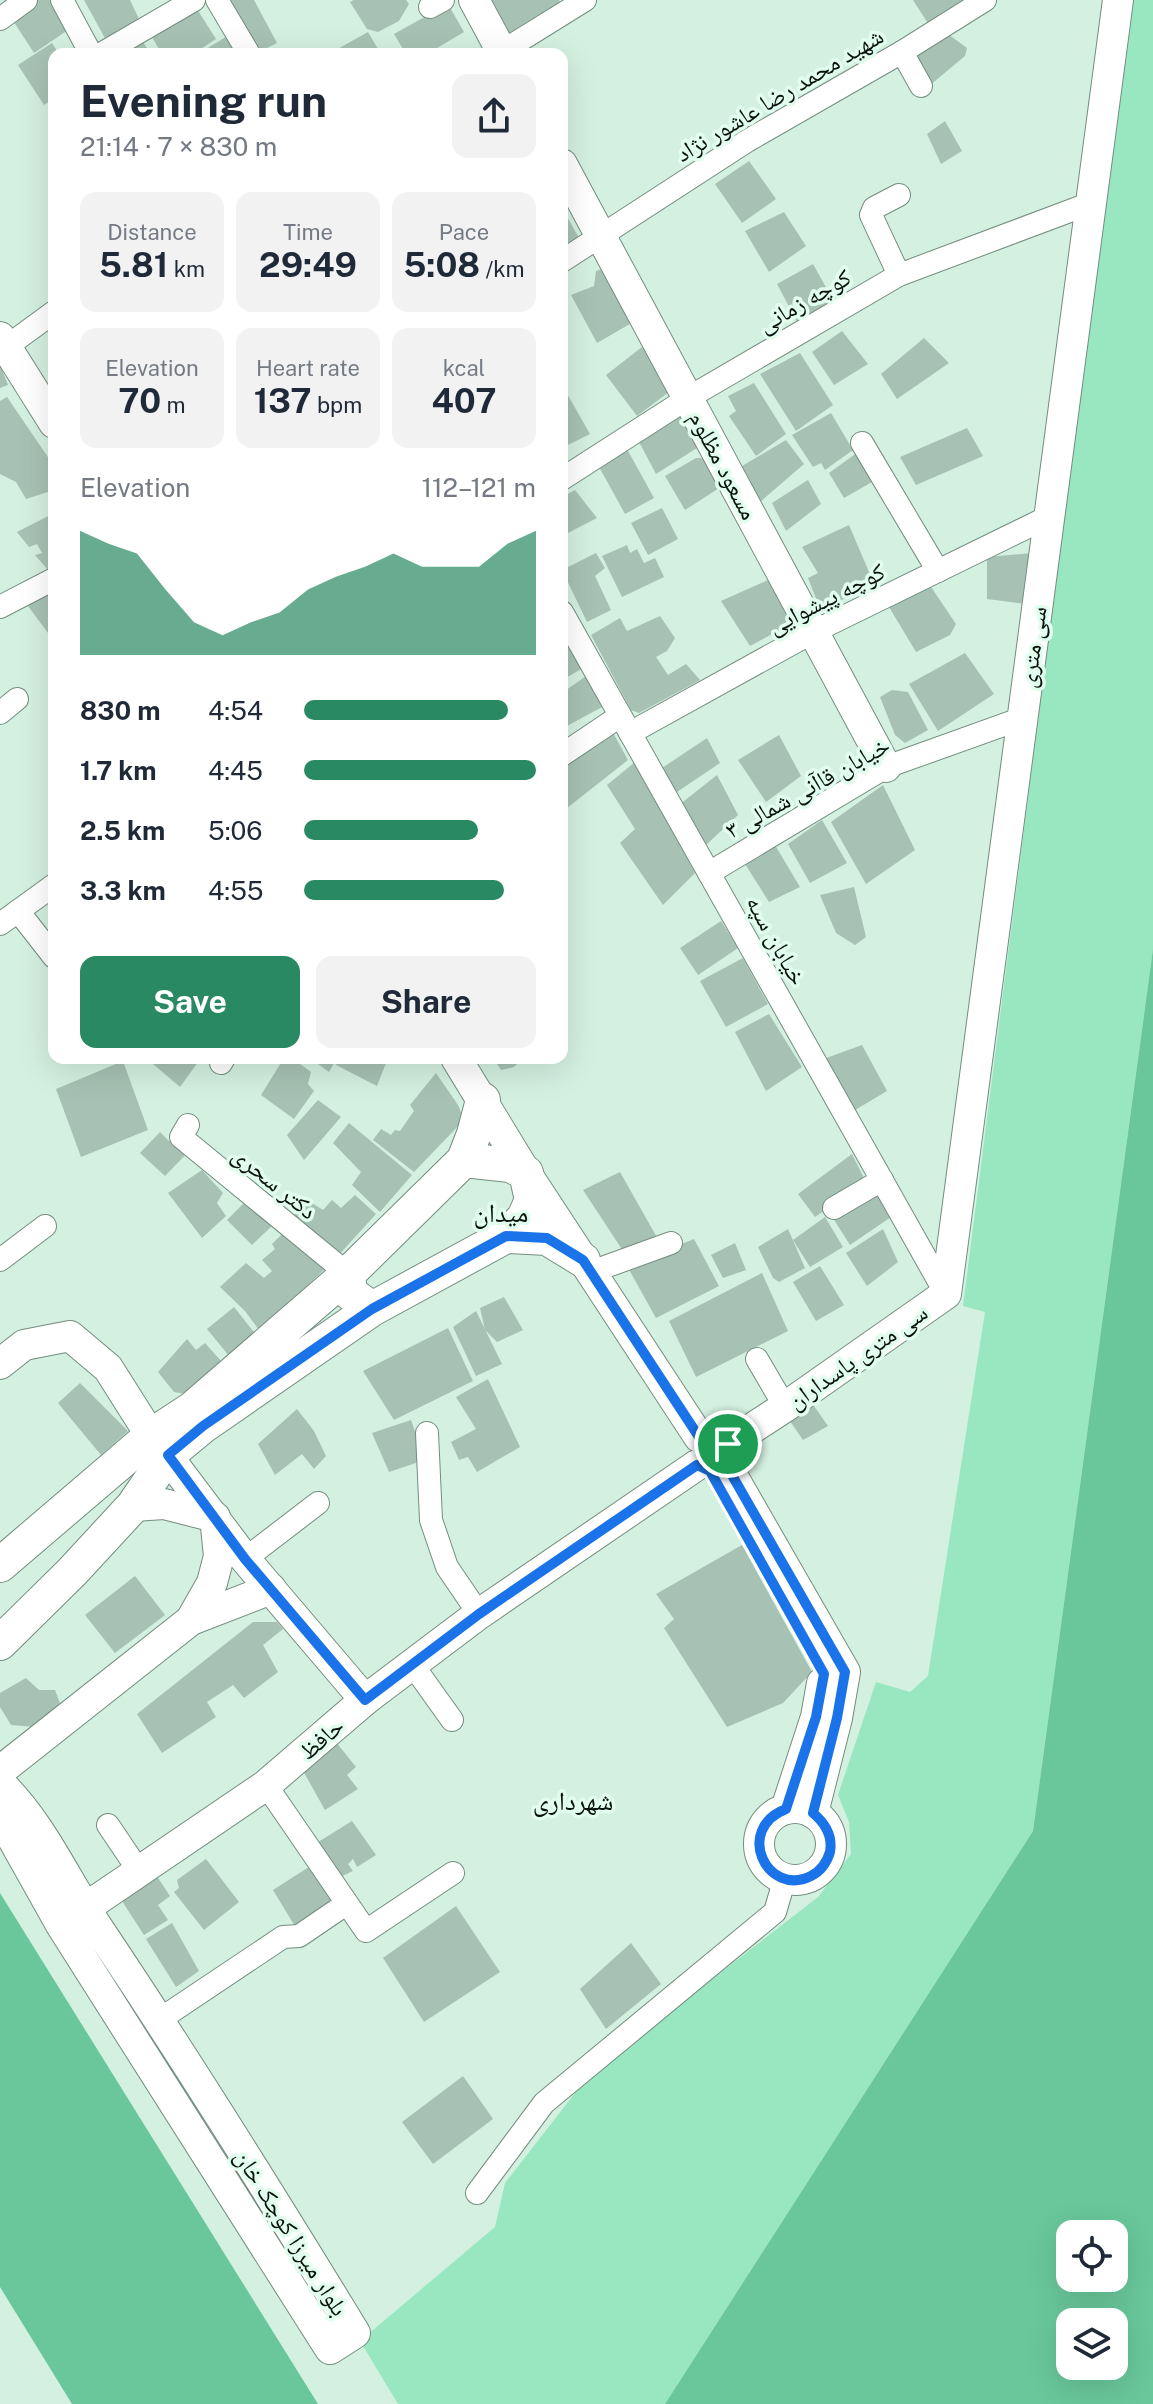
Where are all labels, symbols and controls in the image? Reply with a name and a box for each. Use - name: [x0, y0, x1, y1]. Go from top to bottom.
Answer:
- street label: شهید محمد رضا عاشور نژاد: [670, 21, 888, 167]
- button: share: [452, 74, 536, 158]
- text: Evening run: [80, 75, 327, 127]
- text: 21:14 · 7 × 830 m: [80, 131, 277, 162]
- text: Distance: [107, 219, 197, 245]
- text: Time: [283, 219, 333, 245]
- text: Pace: [439, 219, 489, 245]
- text: 5.81: [99, 245, 168, 285]
- text: 29:49: [259, 245, 357, 285]
- text: 5:08: [403, 245, 480, 285]
- text: km: [168, 256, 205, 282]
- text: /km: [480, 256, 525, 282]
- street label: کوچه زمانی: [753, 262, 856, 339]
- text: Elevation: [105, 355, 199, 381]
- text: Heart rate: [256, 355, 360, 381]
- text: kcal: [443, 355, 485, 381]
- text: 70: [118, 381, 161, 421]
- text: 137: [254, 381, 312, 421]
- text: 407: [432, 381, 496, 421]
- text: m: [161, 392, 186, 418]
- text: bpm: [312, 392, 362, 418]
- street label: مسعود مظلوم: [681, 406, 764, 525]
- text: Elevation: [80, 472, 190, 503]
- text: 112–121 m: [421, 472, 536, 503]
- street label: کوچه پیشوایی: [763, 557, 890, 640]
- street label: سی متری: [1012, 604, 1053, 690]
- text: 830 m: [80, 695, 160, 726]
- text: 4:54: [208, 695, 263, 726]
- street label: خیابان قاآنی شمالی ۳: [720, 730, 894, 845]
- text: 1.7 km: [80, 755, 157, 786]
- text: 4:45: [208, 755, 263, 786]
- text: 2.5 km: [80, 815, 165, 846]
- text: 5:06: [208, 815, 262, 846]
- text: 3.3 km: [80, 875, 166, 906]
- text: 4:55: [208, 875, 264, 906]
- street label: خیابان سپه: [740, 890, 813, 990]
- button: Save: [80, 956, 300, 1048]
- button: Share: [316, 956, 536, 1048]
- street label: دکتر سحری: [227, 1140, 323, 1225]
- district label: میدان: [474, 1197, 528, 1229]
- street label: سی متری پاسداران: [782, 1297, 933, 1416]
- pin: [694, 1410, 762, 1478]
- icon: arrive: [706, 1422, 750, 1466]
- street label: حافظ: [293, 1711, 349, 1765]
- district label: شهرداری: [533, 1785, 613, 1817]
- street label: بلوار میرزا کوچک خان: [229, 2144, 354, 2321]
- map controls: [1056, 2220, 1128, 2380]
- button: locate: [1056, 2220, 1128, 2292]
- button: layers: [1056, 2308, 1128, 2380]

